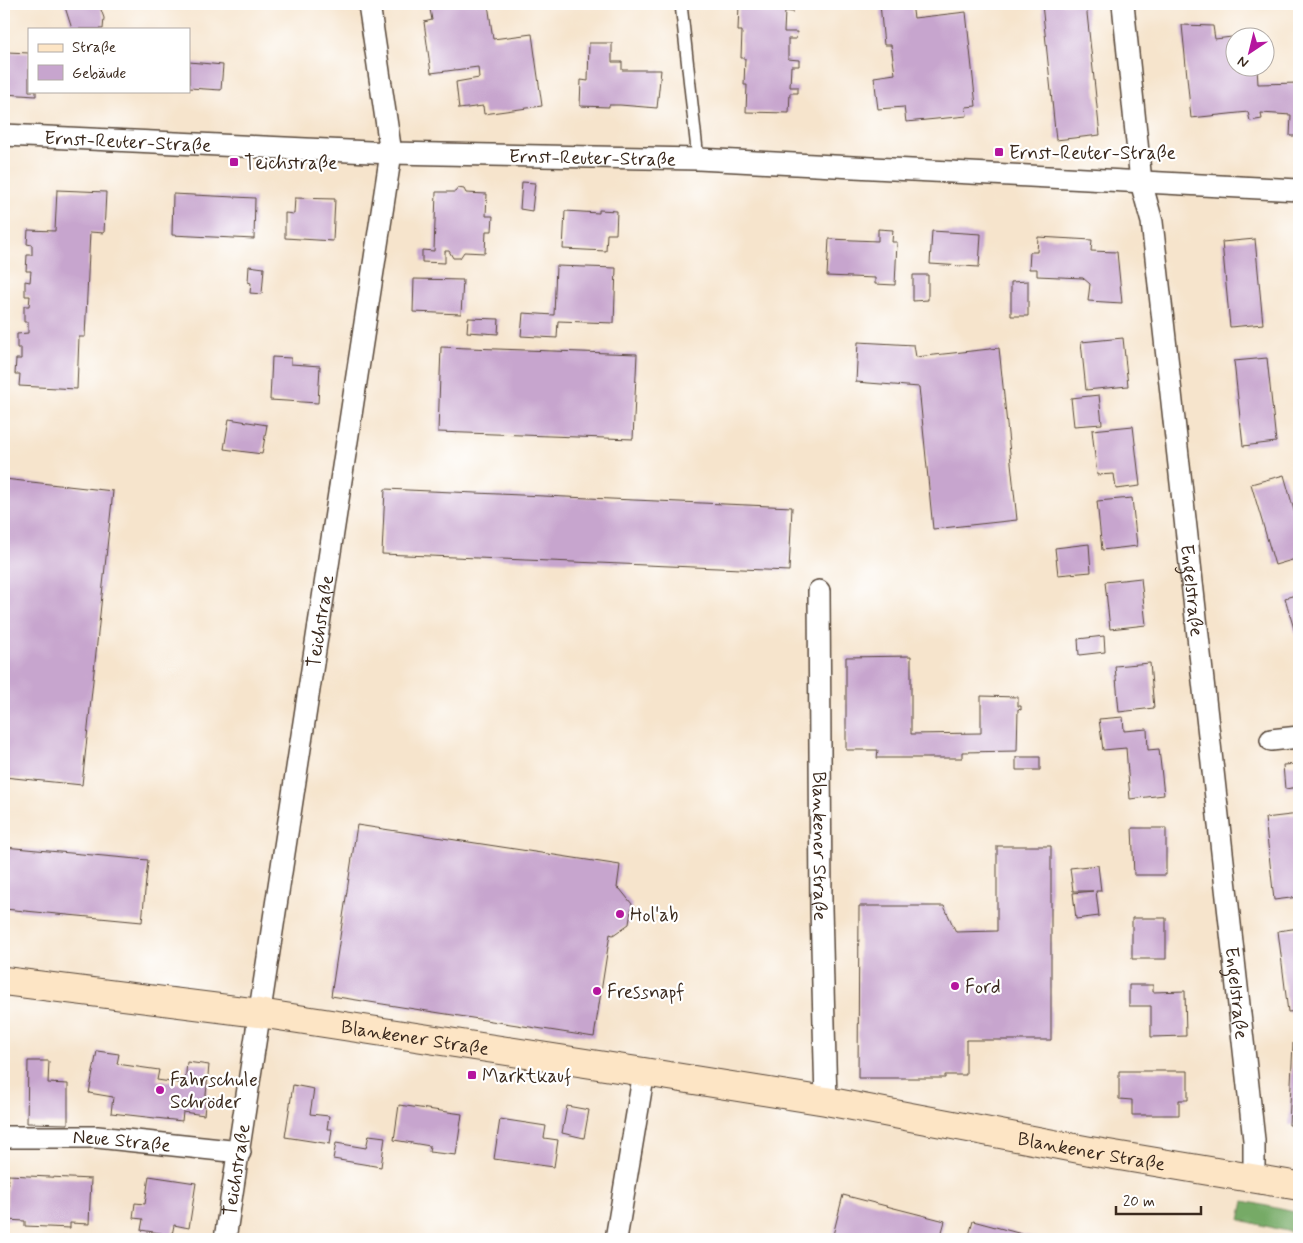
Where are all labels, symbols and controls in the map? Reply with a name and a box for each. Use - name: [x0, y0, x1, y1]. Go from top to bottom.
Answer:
- legend: [28, 28, 190, 92]
- north arrow: [1226, 28, 1276, 78]
- text: Straße: [72, 38, 116, 58]
- text: N: [1234, 52, 1252, 72]
- text: Gebäude: [72, 64, 126, 84]
- street label: Ernst-Reuter-Straße: [44, 126, 212, 159]
- place label: Ernst-Reuter-Straße: [1009, 141, 1176, 166]
- street label: Ernst-Reuter-Straße: [509, 144, 676, 173]
- marker: Ernst-Reuter-Straße: [993, 146, 1005, 158]
- place label: Teichstraße: [244, 151, 337, 176]
- marker: Teichstraße: [228, 156, 240, 168]
- street label: Engelstraße: [1173, 543, 1209, 638]
- street label: Teichstraße: [301, 573, 340, 670]
- street label: Blankener Straße: [806, 771, 832, 921]
- place label: Hol'ab: [630, 903, 678, 928]
- marker: Hol'ab: [614, 908, 626, 920]
- street label: Engelstraße: [1218, 946, 1254, 1040]
- place label: Ford: [965, 975, 1001, 1000]
- place label: Fressnapf: [607, 980, 684, 1005]
- marker: Ford: [949, 980, 961, 992]
- marker: Fressnapf: [591, 985, 603, 997]
- street label: Blankener Straße: [339, 1015, 491, 1062]
- place label: Marktkauf: [482, 1064, 571, 1089]
- place label: Fahrschule Schröder: [170, 1068, 258, 1115]
- marker: Marktkauf: [466, 1069, 478, 1081]
- marker: Fahrschule Schröder: [154, 1084, 166, 1096]
- street label: Teichstraße: [218, 1122, 256, 1218]
- street label: Neue Straße: [73, 1126, 172, 1159]
- street label: Blankener Straße: [1016, 1127, 1167, 1177]
- scale bar: [1116, 1183, 1200, 1215]
- text: 20 m: [1123, 1192, 1155, 1212]

